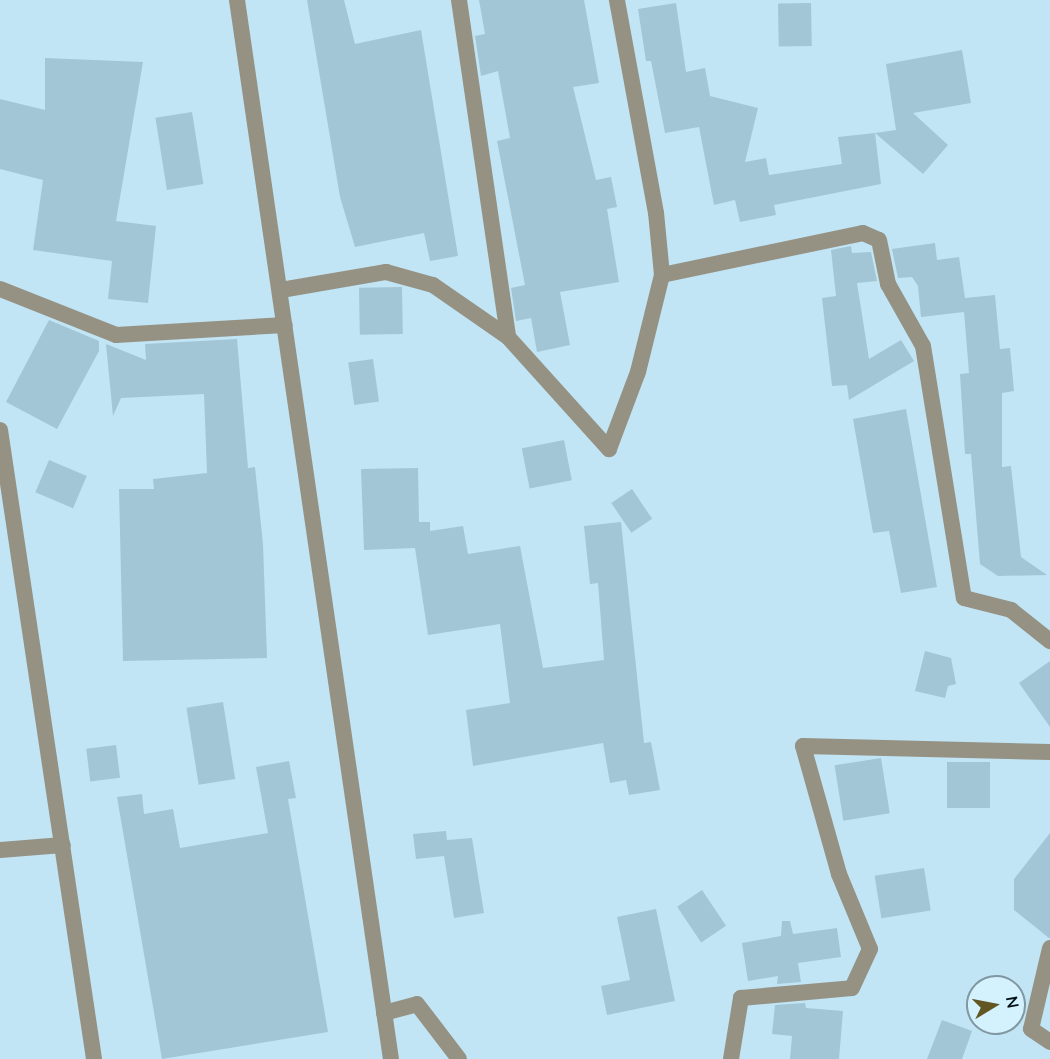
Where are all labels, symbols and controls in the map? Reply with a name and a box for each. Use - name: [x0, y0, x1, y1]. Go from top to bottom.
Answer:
- north arrow: [966, 975, 1026, 1035]
- text: N: [1000, 994, 1024, 1010]

